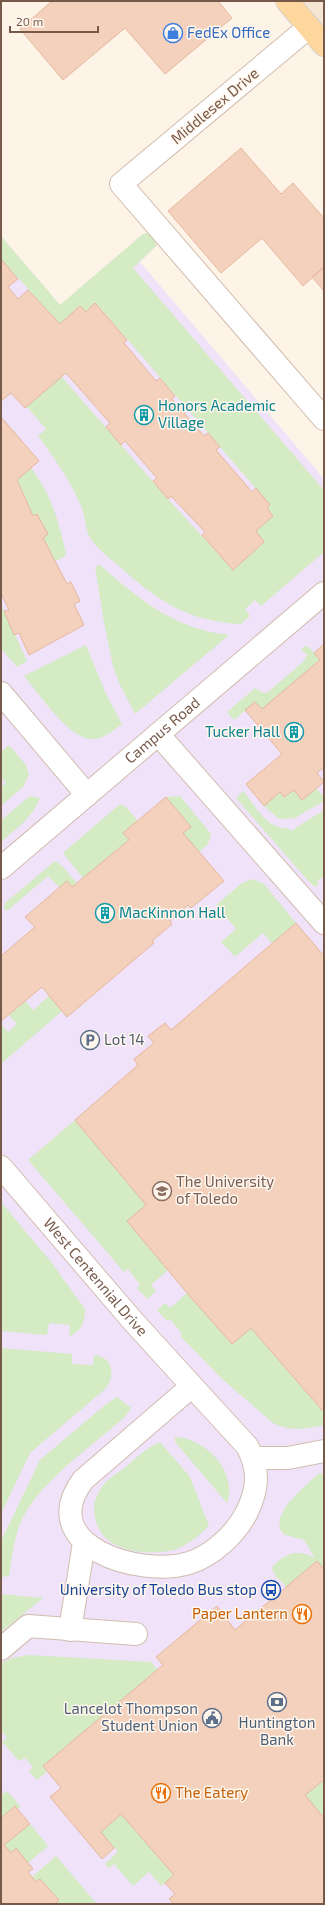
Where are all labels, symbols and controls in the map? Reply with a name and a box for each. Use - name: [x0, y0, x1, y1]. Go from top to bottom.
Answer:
- scale bar: [10, 8, 98, 34]
- text: 20 m: [16, 14, 43, 28]
- shop icon: FedEx Office: [162, 22, 184, 44]
- place label: FedEx Office: [187, 23, 270, 41]
- street label: Middlesex Drive: [167, 63, 262, 147]
- place label: Honors Academic Village: [158, 396, 276, 431]
- building icon: Honors Academic Village: [133, 404, 155, 426]
- street label: Campus Road: [121, 693, 203, 767]
- building icon: Tucker Hall: [283, 721, 305, 743]
- place label: Tucker Hall: [205, 722, 281, 740]
- building icon: MacKinnon Hall: [94, 902, 116, 924]
- place label: MacKinnon Hall: [119, 903, 226, 921]
- parking icon: Lot 14: [79, 1029, 101, 1051]
- place label: Lot 14: [104, 1030, 144, 1048]
- place label: The University of Toledo: [176, 1172, 274, 1207]
- school or university icon: The University of Toledo: [151, 1180, 173, 1202]
- street label: West Centennial Drive: [40, 1214, 152, 1339]
- bus stop icon: University of Toledo Bus stop: [260, 1579, 282, 1601]
- place label: University of Toledo Bus stop: [60, 1580, 257, 1598]
- restaurant icon: Paper Lantern: [291, 1603, 313, 1625]
- place label: Paper Lantern: [192, 1604, 288, 1622]
- bank icon: Huntington Bank: [266, 1691, 288, 1713]
- place label: Lancelot Thompson Student Union: [64, 1699, 198, 1734]
- public building icon: Lancelot Thompson Student Union: [201, 1707, 223, 1729]
- place label: Huntington Bank: [239, 1713, 315, 1748]
- restaurant icon: The Eatery: [150, 1782, 172, 1804]
- place label: The Eatery: [175, 1783, 248, 1801]

